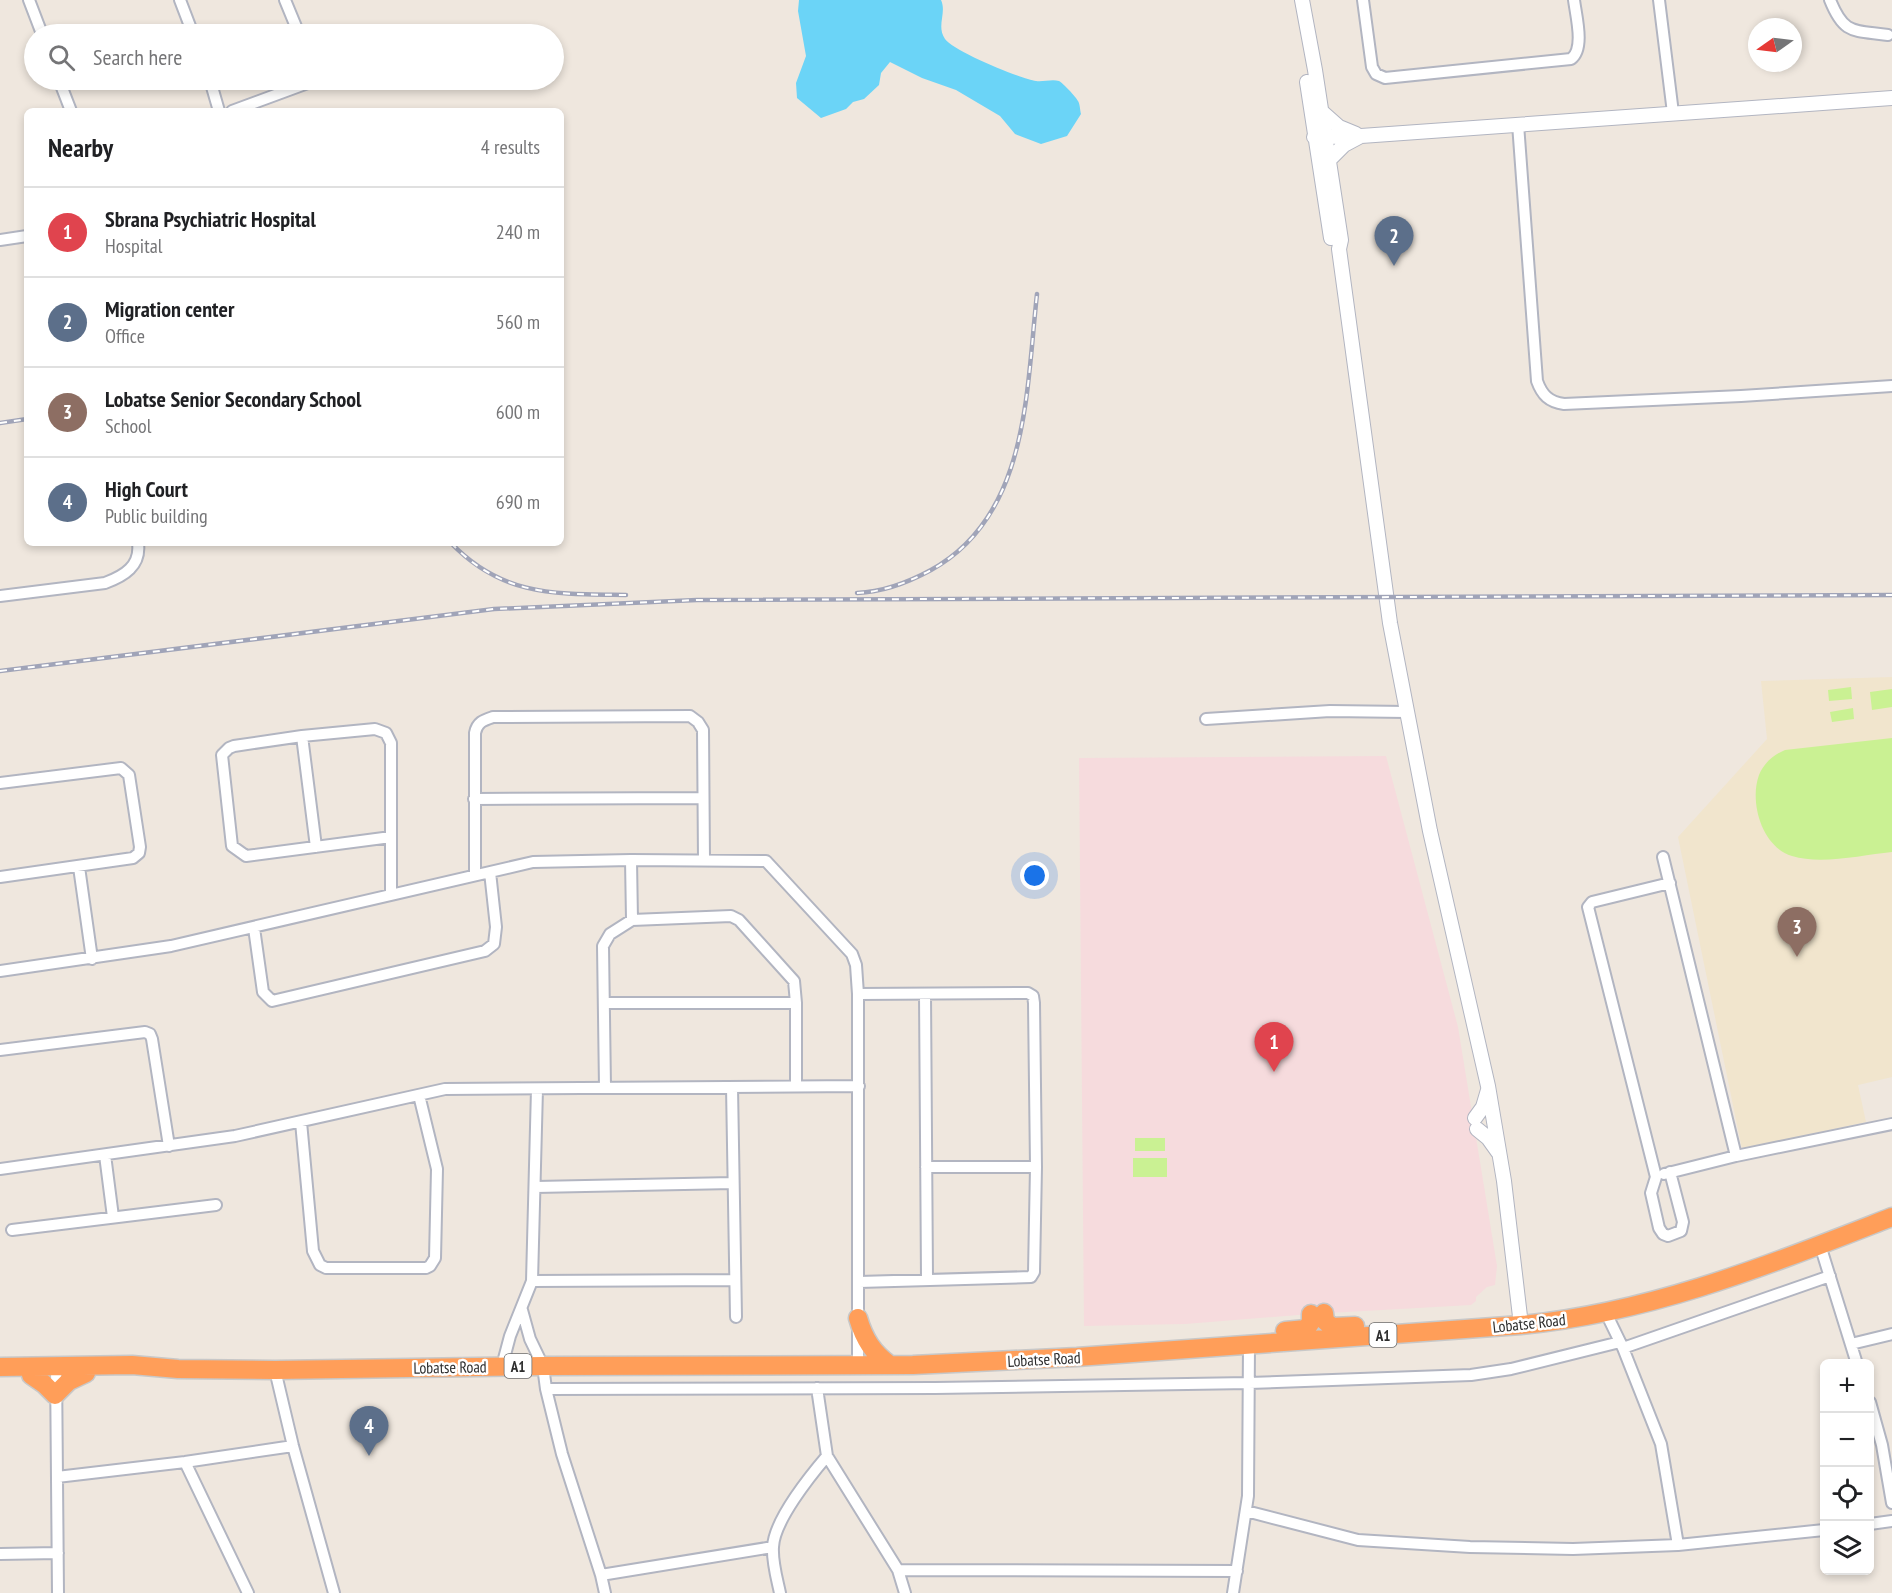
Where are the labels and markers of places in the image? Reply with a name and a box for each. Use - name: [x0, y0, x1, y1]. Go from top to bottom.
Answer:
- pin: 2: [1374, 216, 1414, 266]
- pin: 3: [1778, 908, 1816, 957]
- pin: 1: [1254, 1022, 1294, 1072]
- pin: 4: [350, 1406, 388, 1456]

